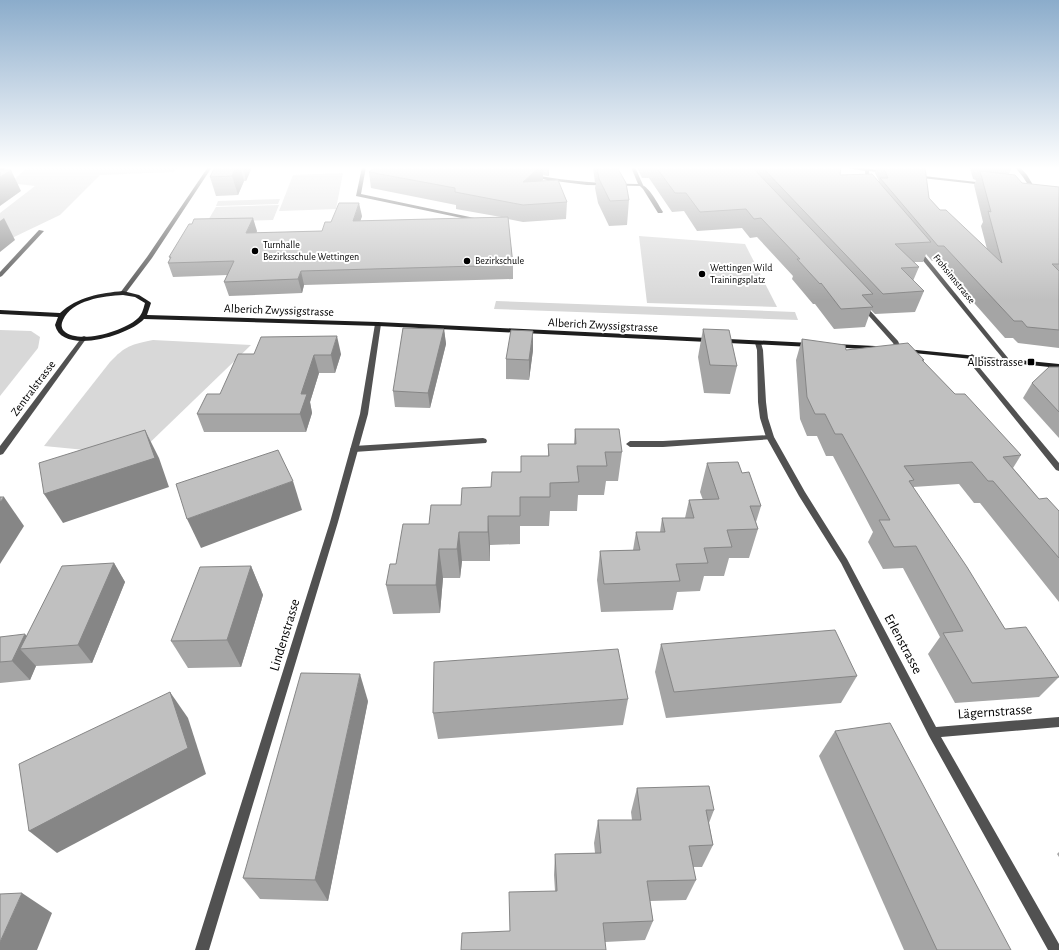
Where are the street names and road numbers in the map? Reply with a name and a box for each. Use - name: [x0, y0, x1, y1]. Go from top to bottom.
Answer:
- street label: Frohsinnstrasse: [931, 252, 977, 306]
- street label: Alberich Zwyssigstrasse: [224, 302, 334, 319]
- street label: Alberich Zwyssigstrasse: [548, 316, 658, 335]
- street label: Zentralstrasse: [8, 358, 58, 418]
- street label: Lindenstrasse: [267, 597, 303, 673]
- street label: Erlenstrasse: [881, 612, 925, 676]
- street label: Lägernstrasse: [957, 702, 1033, 722]

